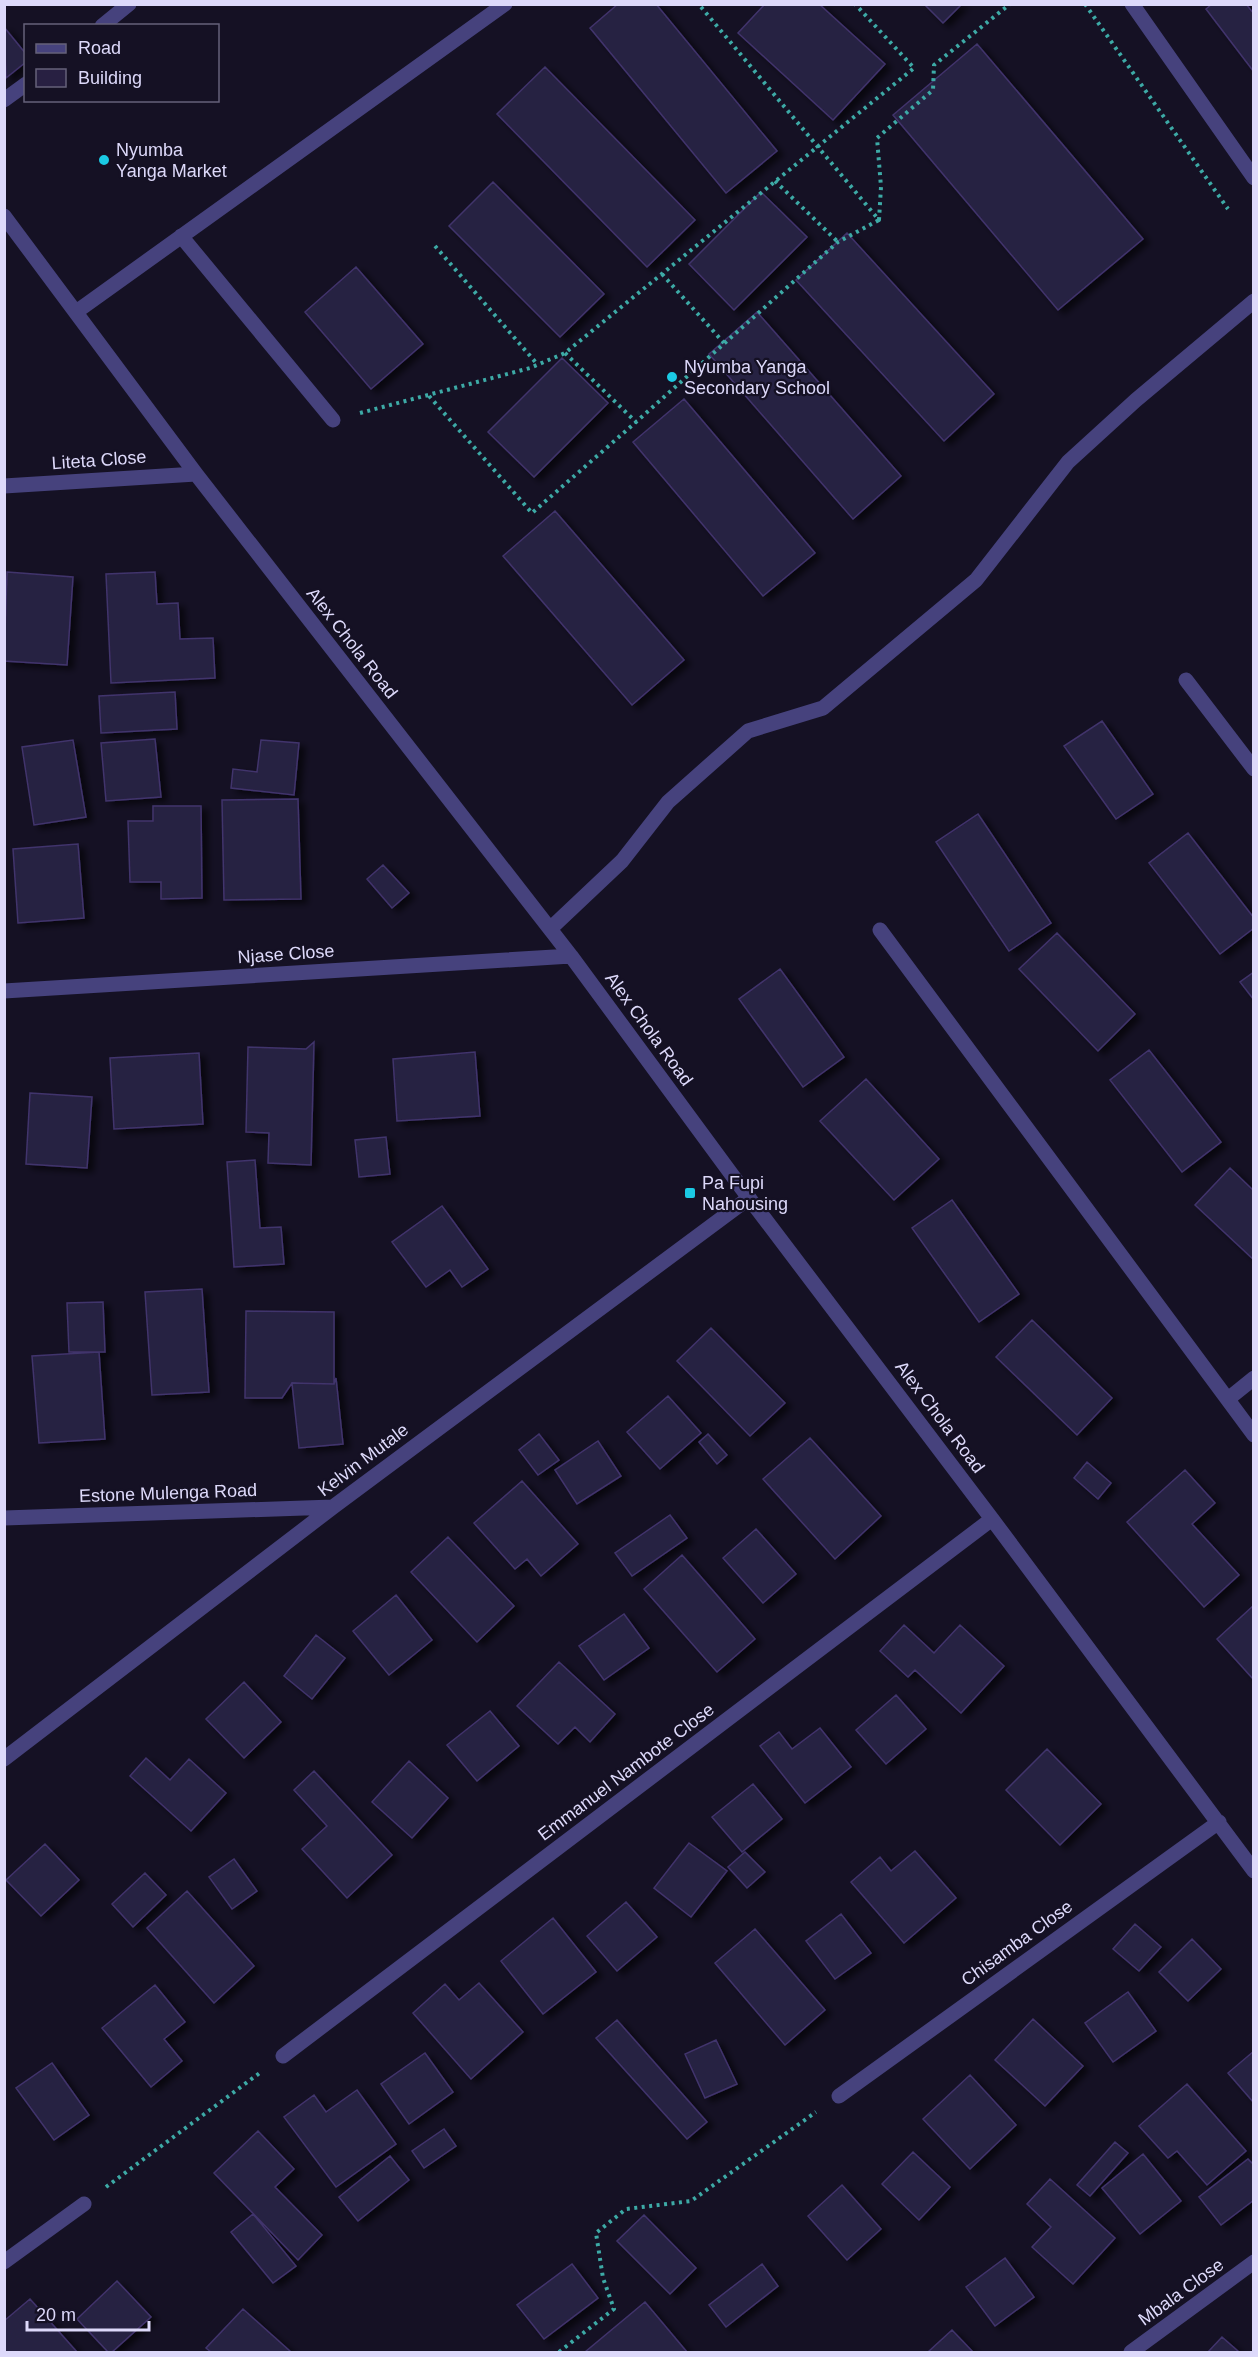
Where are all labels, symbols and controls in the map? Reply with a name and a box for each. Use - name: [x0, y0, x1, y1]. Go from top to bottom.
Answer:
- legend: [24, 24, 219, 102]
- text: Road: [78, 38, 121, 58]
- text: Building: [78, 68, 142, 88]
- place label: Nyumba Yanga Market: [116, 140, 227, 181]
- marker: Nyumba Yanga Market: [97, 153, 111, 167]
- place label: Nyumba Yanga Secondary School: [684, 357, 830, 398]
- marker: Nyumba Yanga Secondary School: [665, 370, 679, 384]
- street label: Liteta Close: [51, 447, 147, 473]
- street label: Alex Chola Road: [303, 584, 401, 702]
- street label: Njase Close: [237, 941, 335, 967]
- street label: Alex Chola Road: [601, 968, 697, 1090]
- place label: Pa Fupi Nahousing: [702, 1173, 788, 1214]
- marker: Pa Fupi Nahousing: [683, 1186, 697, 1200]
- street label: Alex Chola Road: [891, 1357, 989, 1477]
- street label: Kelvin Mutale: [314, 1419, 412, 1501]
- street label: Estone Mulenga Road: [79, 1480, 257, 1506]
- street label: Emmanuel Nambote Close: [534, 1699, 718, 1845]
- street label: Chisamba Close: [958, 1896, 1076, 1990]
- street label: Mbala Close: [1135, 2255, 1227, 2329]
- scale bar: [27, 2294, 148, 2332]
- text: 20 m: [36, 2305, 76, 2325]

